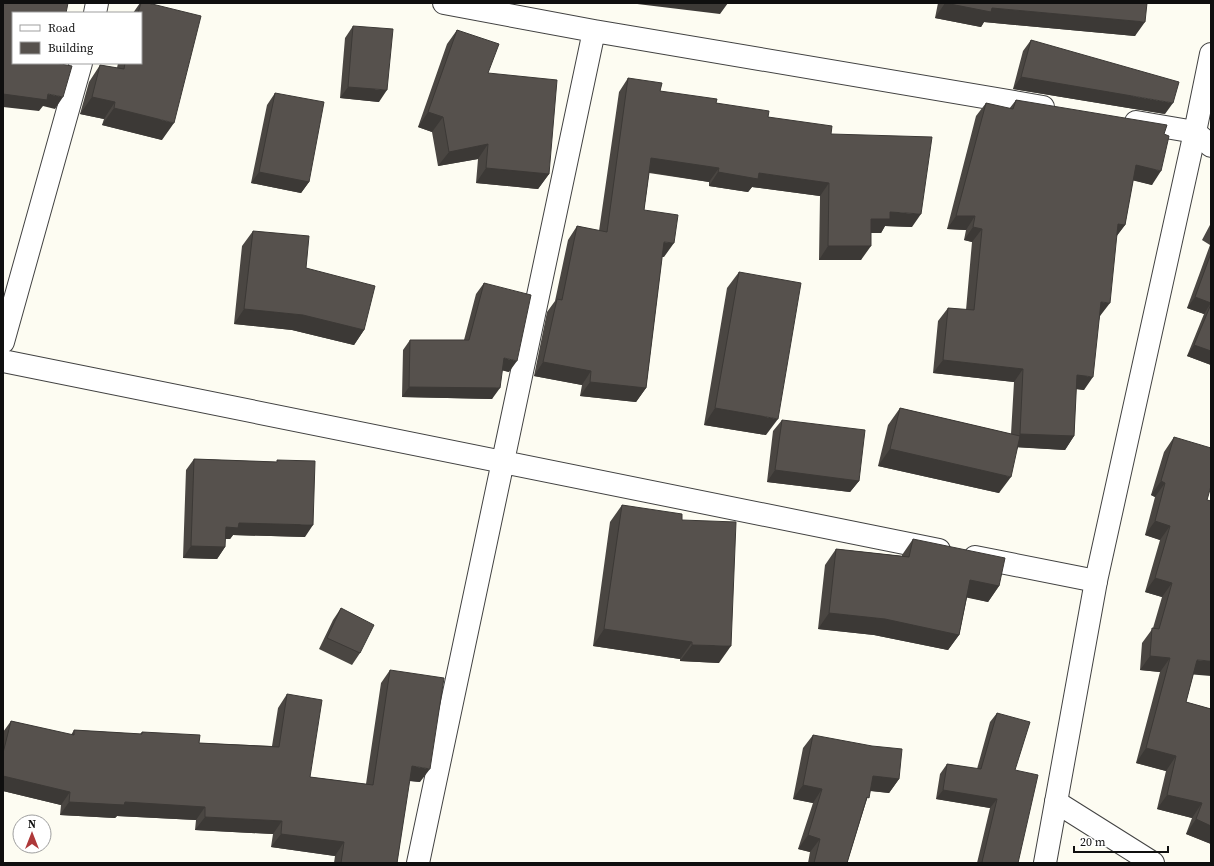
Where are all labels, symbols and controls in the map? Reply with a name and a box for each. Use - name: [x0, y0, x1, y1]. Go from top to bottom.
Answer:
- legend: [12, 12, 142, 64]
- text: Road: [48, 20, 75, 36]
- text: Building: [48, 40, 93, 56]
- north arrow: [12, 814, 52, 854]
- text: N: [28, 817, 36, 832]
- scale bar: [1074, 828, 1168, 854]
- text: 20 m: [1080, 834, 1106, 850]

